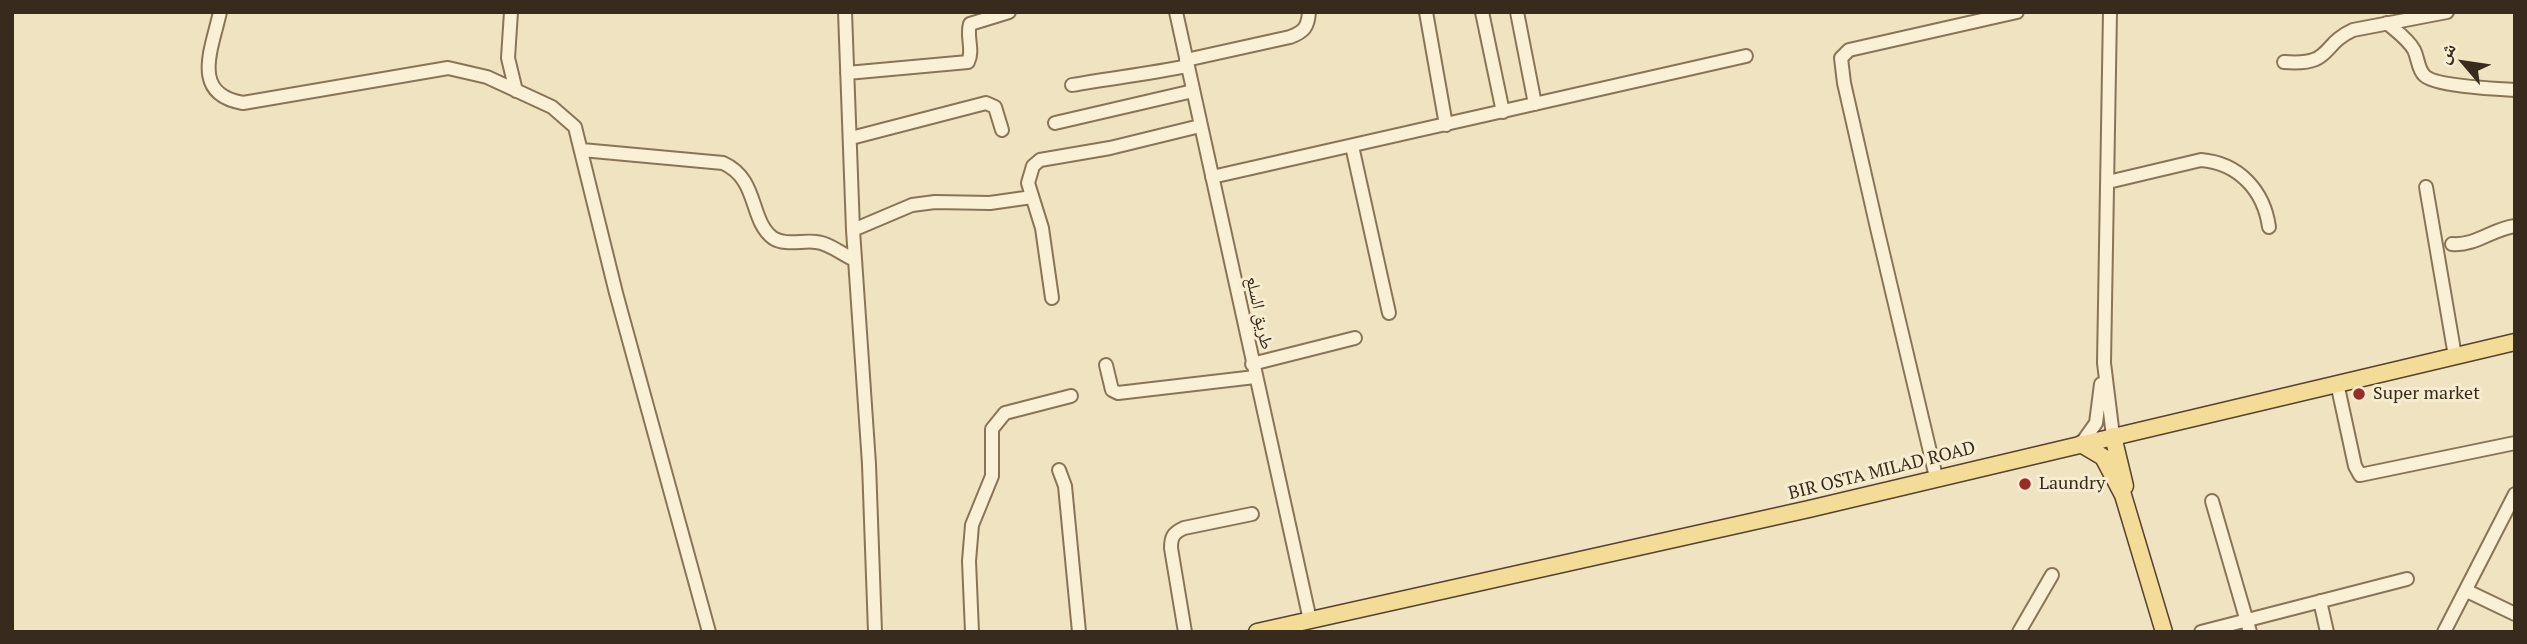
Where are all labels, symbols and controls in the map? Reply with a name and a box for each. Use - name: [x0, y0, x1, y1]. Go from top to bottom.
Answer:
- north arrow: [2429, 28, 2499, 98]
- text: ش: [2429, 38, 2461, 67]
- street label: طريق السلع: [1241, 274, 1277, 352]
- place label: Super market: [2373, 383, 2480, 405]
- marker: Super market: [2351, 386, 2367, 402]
- street label: BIR OSTA MILAD ROAD: [1786, 437, 1978, 505]
- place label: Laundry: [2039, 473, 2105, 495]
- marker: Laundry: [2017, 476, 2033, 492]

